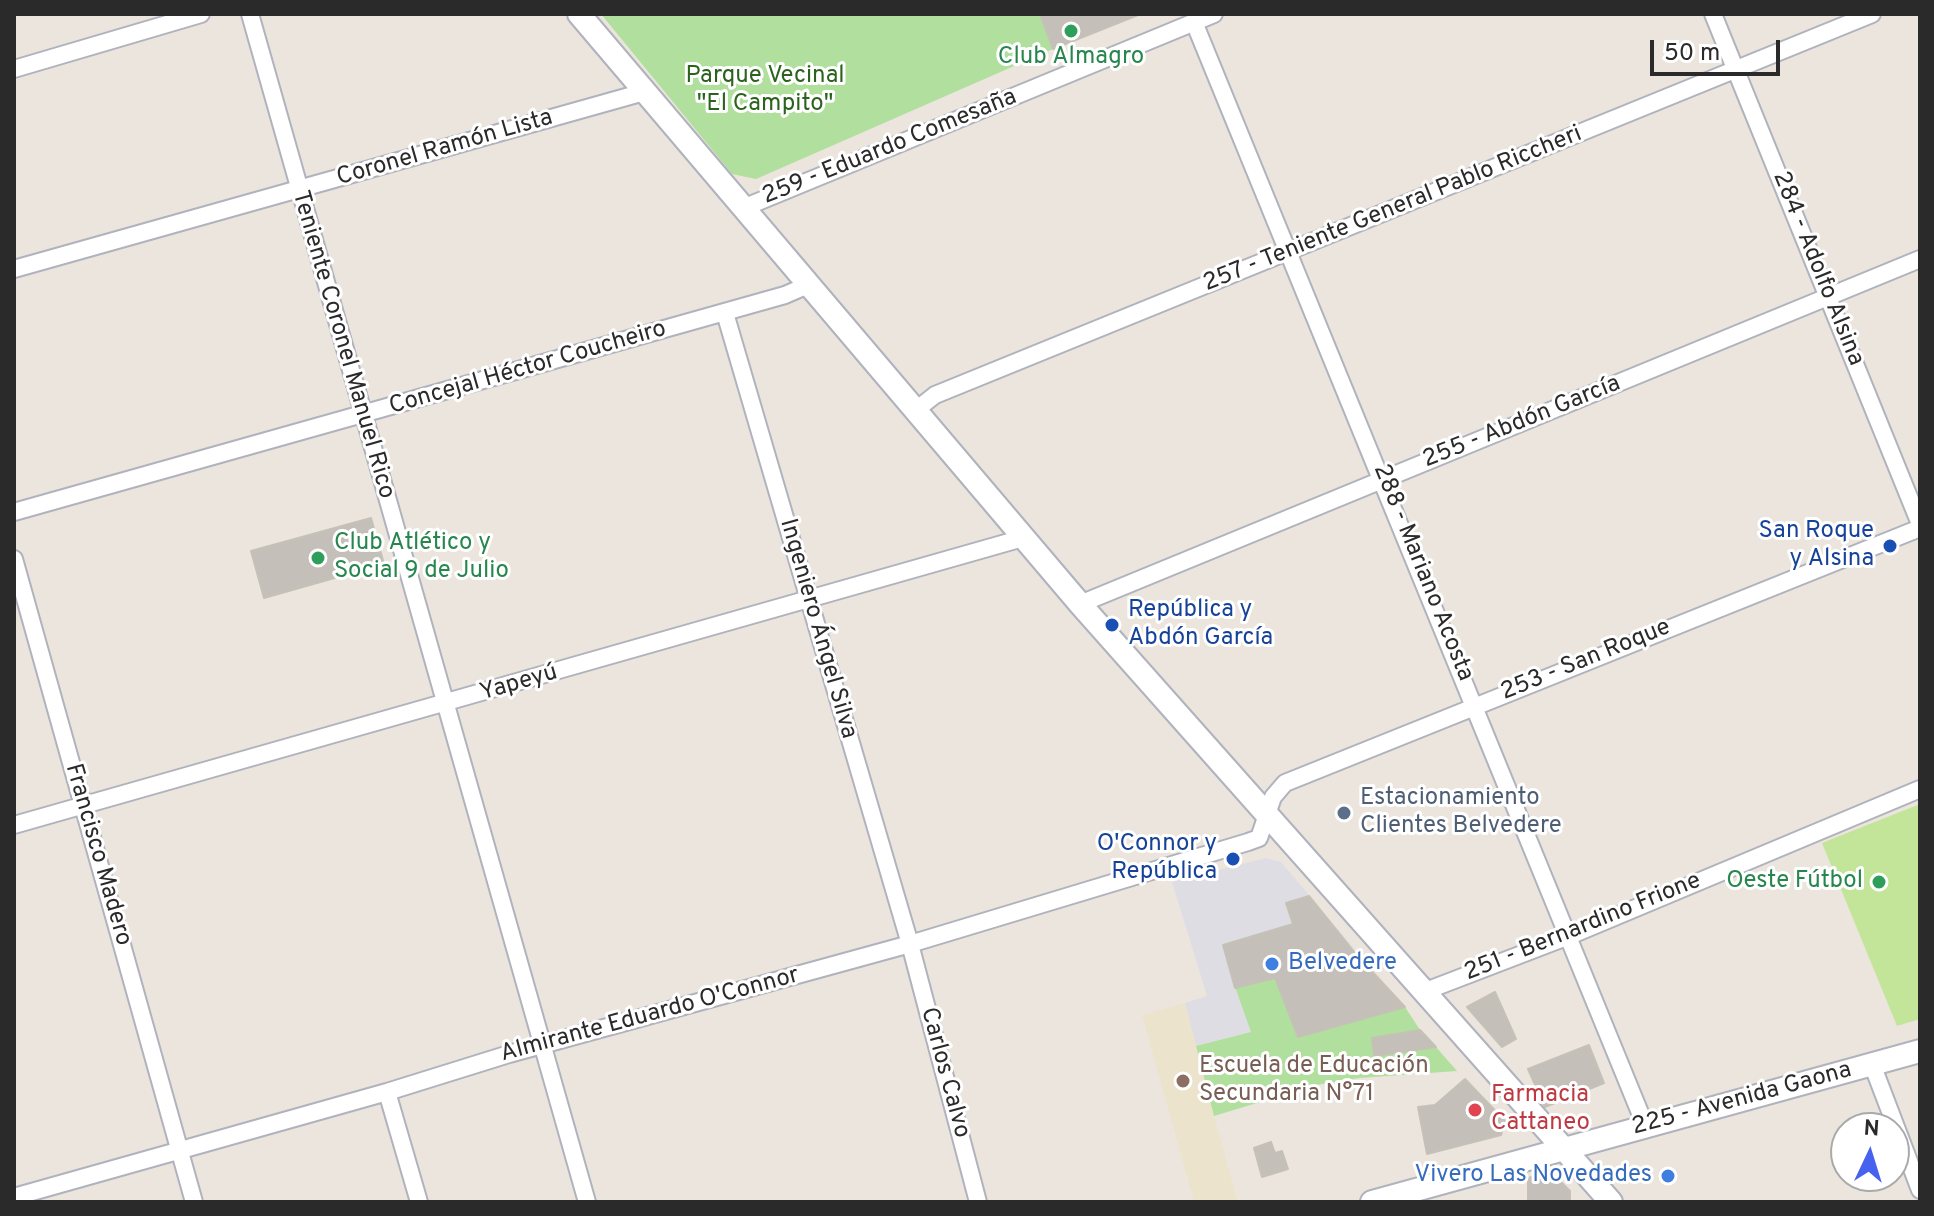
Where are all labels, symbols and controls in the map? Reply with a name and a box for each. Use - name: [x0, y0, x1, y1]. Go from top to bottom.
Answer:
- marker: Club Almagro: [1062, 22, 1080, 40]
- scale bar: [1654, 24, 1784, 74]
- text: 50 m: [1664, 39, 1720, 69]
- place label: Club Almagro: [998, 44, 1144, 72]
- park label: Parque Vecinal "El Campito": [685, 63, 845, 119]
- street label: 259 - Eduardo Comesaña: [759, 84, 1021, 212]
- street label: Coronel Ramón Lista: [334, 104, 556, 194]
- street label: 257 - Teniente General Pablo Riccheri: [1199, 121, 1587, 299]
- street label: 284 - Adolfo Alsina: [1765, 168, 1869, 370]
- street label: Teniente Coronel Manuel Rico: [284, 188, 400, 502]
- street label: Concejal Héctor Coucheiro: [386, 316, 670, 422]
- street label: 255 - Abdón García: [1419, 370, 1625, 476]
- street label: 288 - Mariano Acosta: [1365, 460, 1479, 686]
- street label: Ingeniero Ángel Silva: [772, 516, 862, 742]
- place label: San Roque y Alsina: [1759, 518, 1874, 574]
- place label: Club Atlético y Social 9 de Julio: [334, 530, 509, 586]
- marker: San Roque y Alsina: [1881, 537, 1899, 555]
- marker: Club Atlético y Social 9 de Julio: [309, 549, 327, 567]
- place label: República y Abdón García: [1128, 597, 1273, 653]
- street label: 253 - San Roque: [1497, 614, 1675, 708]
- marker: República y Abdón García: [1103, 616, 1121, 634]
- street label: Yapeyú: [477, 659, 561, 709]
- street label: Francisco Madero: [57, 761, 137, 949]
- place label: Estacionamiento Clientes Belvedere: [1360, 785, 1562, 841]
- marker: Estacionamiento Clientes Belvedere: [1335, 804, 1353, 822]
- place label: O'Connor y República: [1097, 831, 1217, 887]
- marker: O'Connor y República: [1224, 850, 1242, 868]
- street label: 251 - Bernardino Frione: [1461, 867, 1705, 989]
- place label: Oeste Fútbol: [1726, 868, 1863, 896]
- marker: Oeste Fútbol: [1870, 873, 1888, 891]
- place label: Belvedere: [1288, 950, 1397, 978]
- marker: Belvedere: [1263, 955, 1281, 973]
- street label: Almirante Eduardo O'Connor: [497, 962, 803, 1070]
- street label: Carlos Calvo: [913, 1005, 975, 1141]
- place label: Escuela de Educación Secundaria N°71: [1199, 1053, 1429, 1109]
- street label: 225 - Avenida Gaona: [1629, 1057, 1855, 1143]
- marker: Escuela de Educación Secundaria N°71: [1174, 1072, 1192, 1090]
- place label: Farmacia Cattaneo: [1491, 1082, 1590, 1138]
- marker: Farmacia Cattaneo: [1466, 1101, 1484, 1119]
- north arrow: [1830, 1112, 1910, 1192]
- text: N: [1863, 1116, 1880, 1144]
- place label: Vivero Las Novedades: [1415, 1162, 1652, 1190]
- marker: Vivero Las Novedades: [1659, 1167, 1677, 1185]

